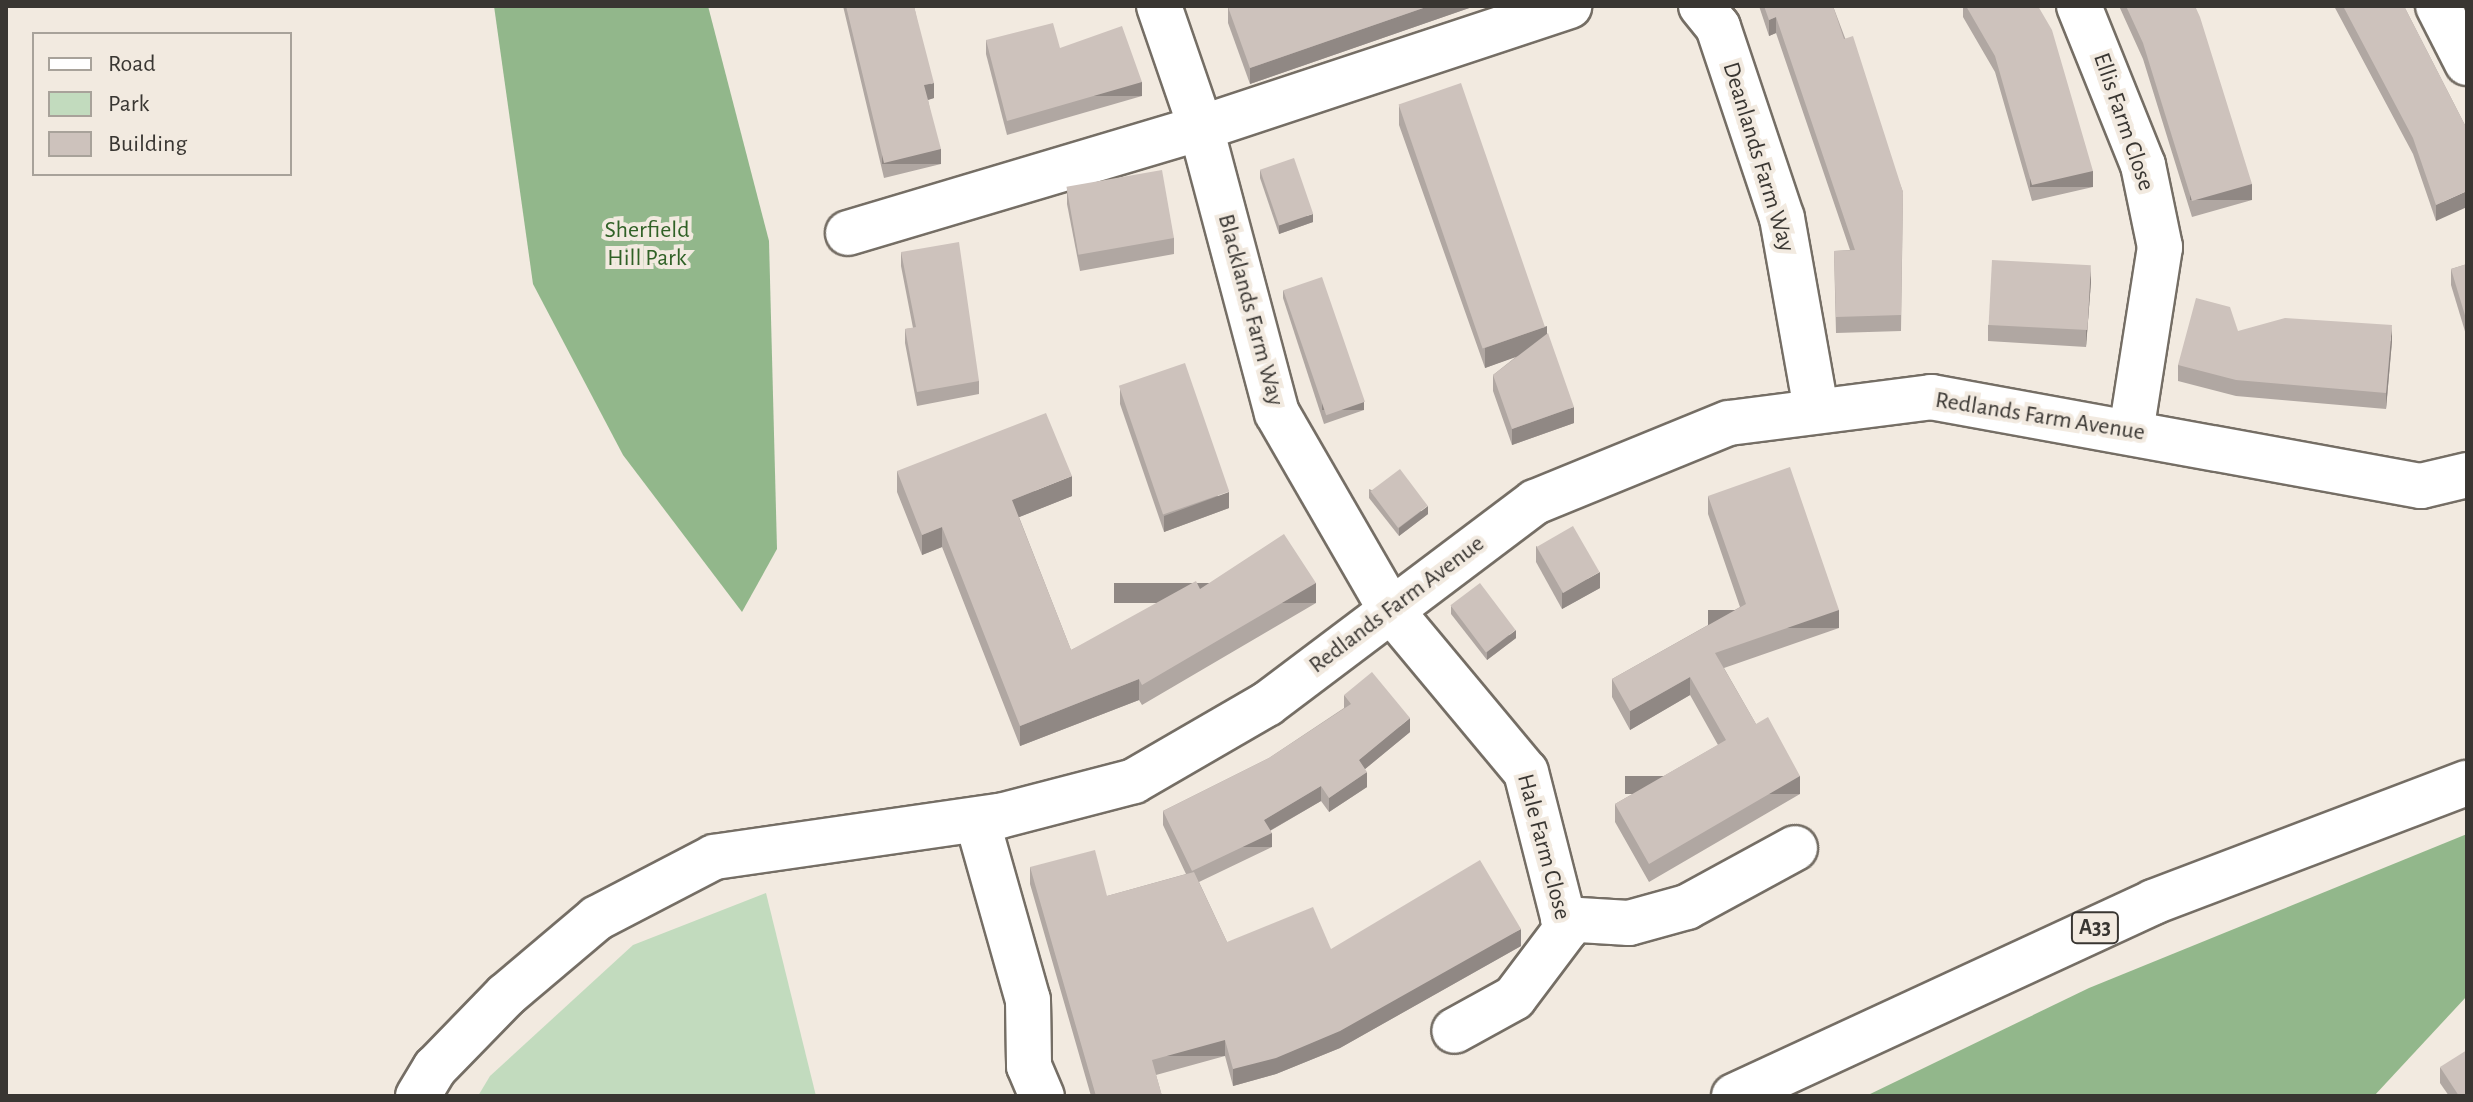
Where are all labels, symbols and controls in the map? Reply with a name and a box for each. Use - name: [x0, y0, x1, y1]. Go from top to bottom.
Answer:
- legend: [32, 32, 292, 176]
- street label: Ellis Farm Close: [2086, 49, 2160, 195]
- text: Road: [108, 52, 156, 76]
- street label: Deanlands Farm Way: [1715, 59, 1801, 255]
- text: Park: [108, 92, 149, 116]
- text: Building: [108, 132, 187, 156]
- street label: Blacklands Farm Way: [1211, 211, 1289, 409]
- park label: Sherfield Hill Park: [604, 217, 690, 273]
- street label: Redlands Farm Avenue: [1933, 386, 2147, 448]
- street label: Redlands Farm Avenue: [1304, 530, 1490, 680]
- street label: Hale Farm Close: [1510, 771, 1576, 923]
- road number: A33: [2069, 910, 2121, 946]

